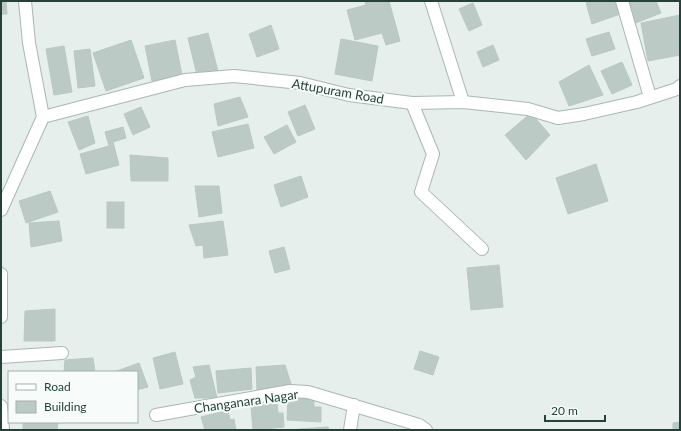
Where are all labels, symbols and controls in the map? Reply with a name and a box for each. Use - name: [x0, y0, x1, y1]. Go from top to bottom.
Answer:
- street label: Attupuram Road: [291, 75, 385, 107]
- legend: [8, 371, 138, 423]
- text: Road: [44, 379, 71, 394]
- street label: Changanara Nagar: [193, 386, 299, 416]
- scale bar: [545, 397, 605, 423]
- text: Building: [44, 399, 87, 414]
- text: 20 m: [551, 403, 578, 418]

